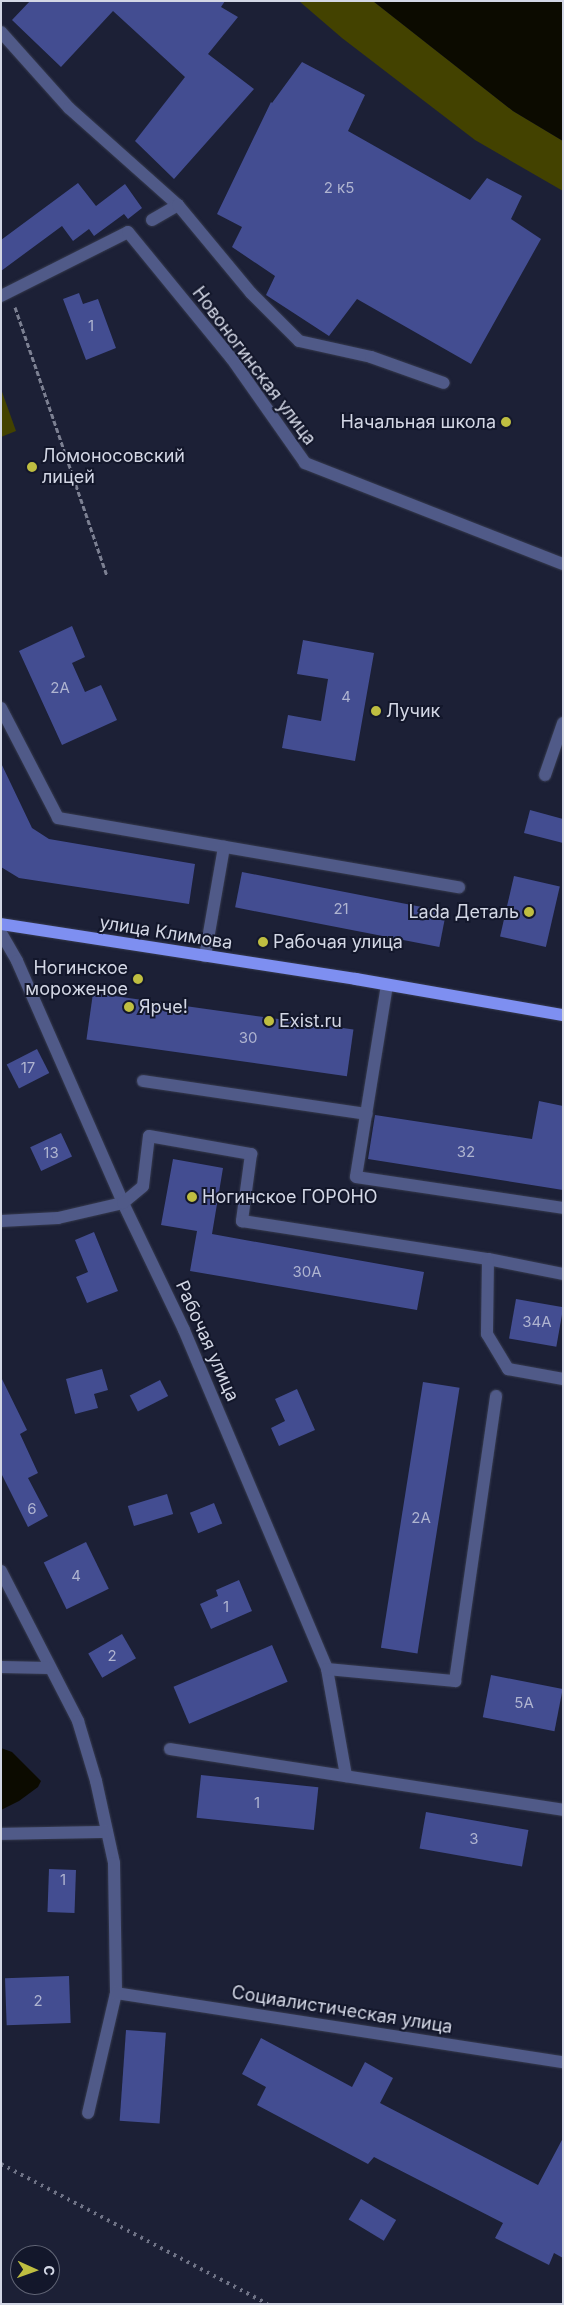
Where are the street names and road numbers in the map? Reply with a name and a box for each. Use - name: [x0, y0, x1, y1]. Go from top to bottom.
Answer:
- street label: Новоногинская улица: [188, 283, 320, 449]
- street label: улица Климова: [98, 912, 234, 954]
- street label: Рабочая улица: [171, 1277, 243, 1405]
- street label: Социалистическая улица: [230, 1982, 454, 2038]

